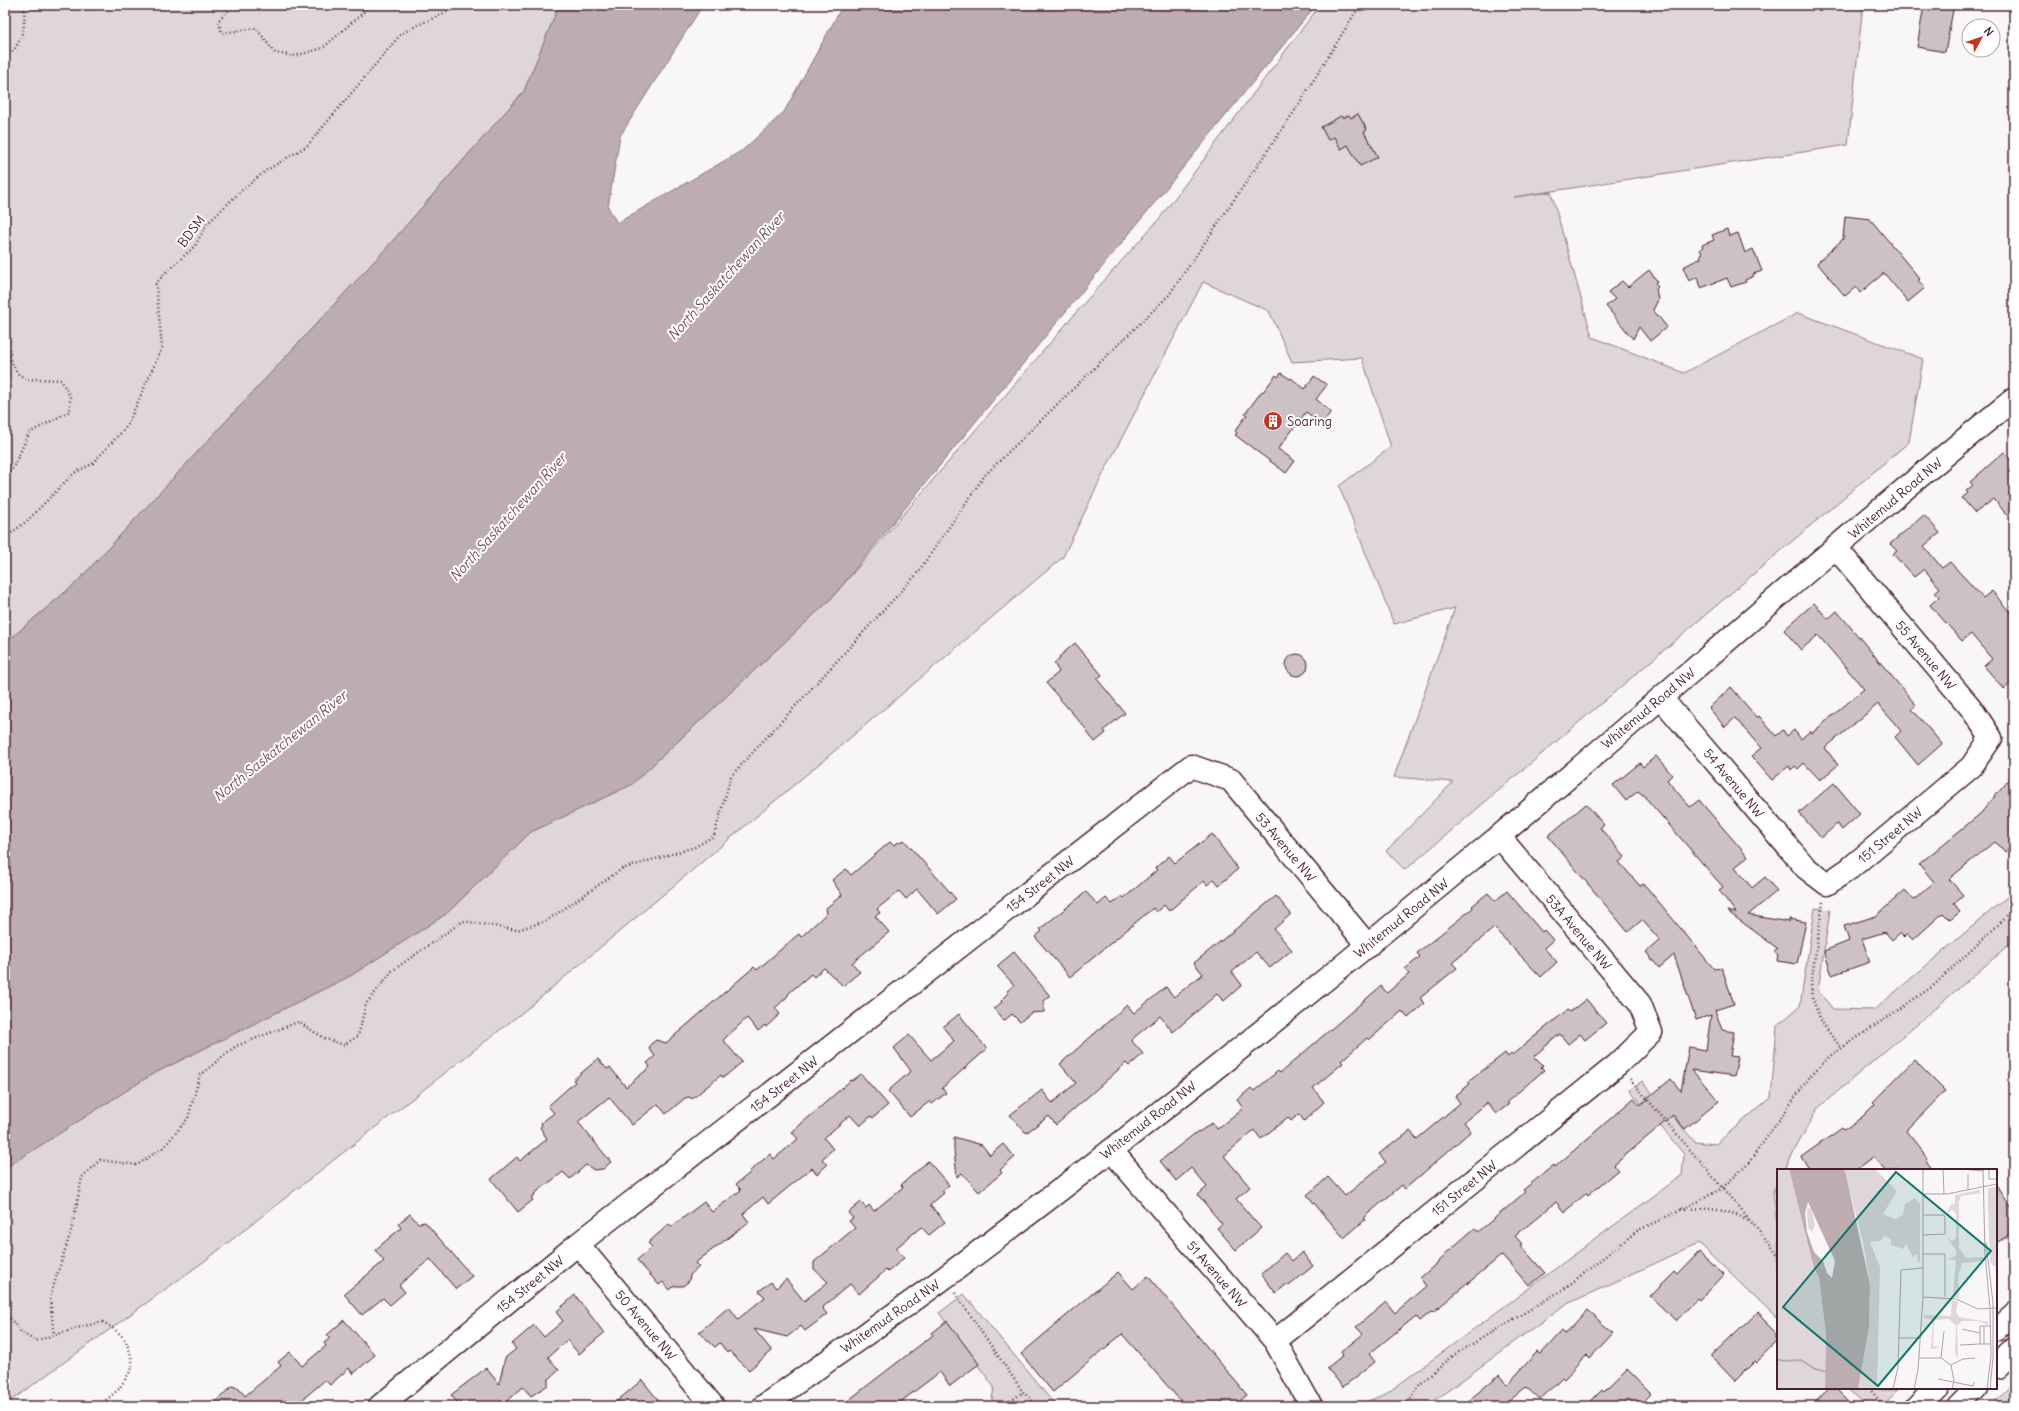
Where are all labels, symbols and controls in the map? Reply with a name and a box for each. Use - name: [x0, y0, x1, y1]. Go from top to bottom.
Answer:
- north arrow: [1961, 18, 2001, 58]
- text: N: [1981, 24, 1996, 39]
- water label: North Saskatchewan River: [664, 206, 790, 344]
- street label: BDSM: [174, 212, 209, 251]
- building icon: Soaring: [1262, 410, 1284, 432]
- place label: Soaring: [1287, 413, 1332, 430]
- water label: North Saskatchewan River: [446, 447, 572, 585]
- street label: Whitemud Road NW: [1845, 454, 1946, 543]
- street label: 55 Avenue NW: [1892, 617, 1960, 694]
- street label: Whitemud Road NW: [1598, 664, 1699, 753]
- water label: North Saskatchewan River: [210, 685, 352, 805]
- street label: 54 Avenue NW: [1700, 745, 1768, 822]
- street label: 151 Street NW: [1854, 803, 1926, 867]
- street label: 53 Avenue NW: [1252, 809, 1320, 886]
- street label: 154 Street NW: [1003, 852, 1078, 916]
- street label: Whitemud Road NW: [1350, 875, 1452, 962]
- street label: 53A Avenue NW: [1542, 891, 1615, 974]
- street label: 154 Street NW: [747, 1052, 822, 1116]
- street label: Whitemud Road NW: [1097, 1077, 1200, 1163]
- street label: 151 Street NW: [1428, 1157, 1501, 1220]
- inset map: [1777, 1169, 1997, 1389]
- street label: 51 Avenue NW: [1183, 1237, 1250, 1311]
- street label: 154 Street NW: [493, 1252, 568, 1317]
- street label: Whitemud Road NW: [837, 1276, 943, 1357]
- street label: 50 Avenue NW: [611, 1287, 680, 1364]

